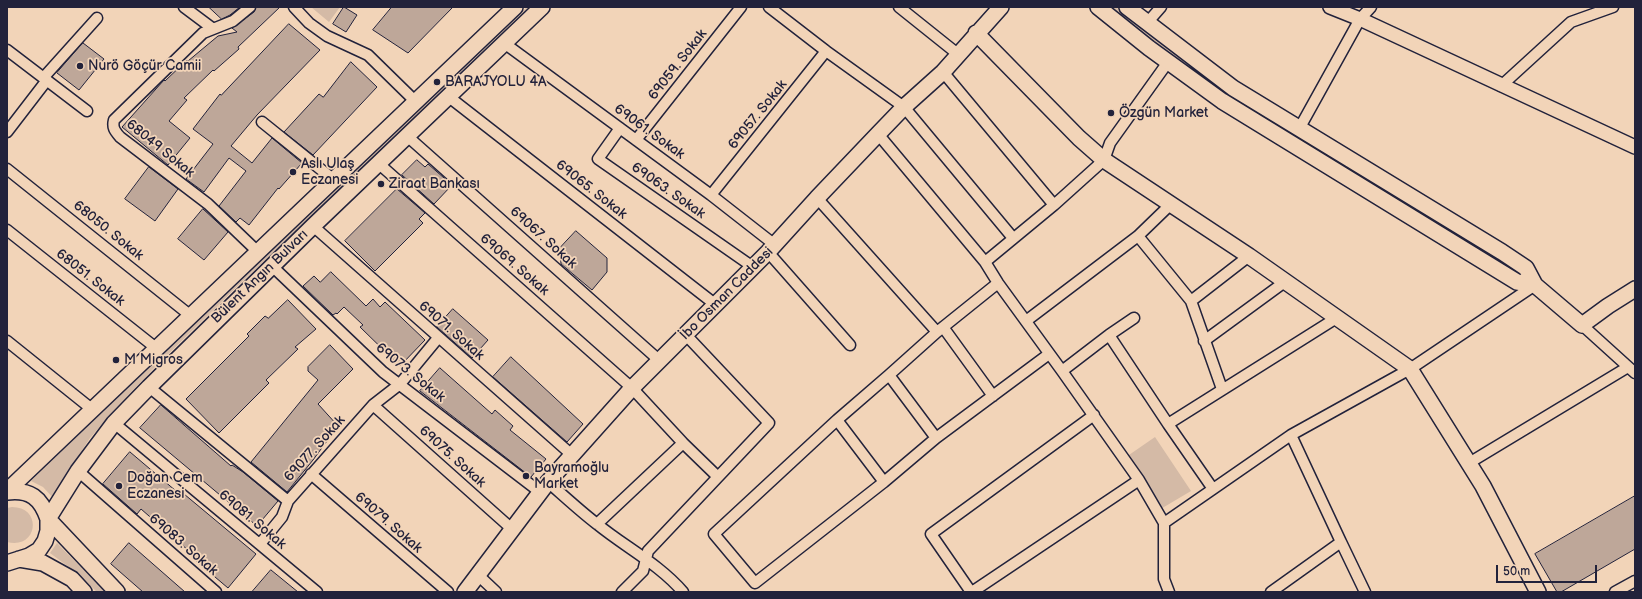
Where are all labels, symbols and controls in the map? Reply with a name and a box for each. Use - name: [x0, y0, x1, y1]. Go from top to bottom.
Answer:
- street label: 69059. Sokak: [645, 26, 711, 104]
- place label: Nurö Göçür Camii: [88, 58, 201, 74]
- marker: Nurö Göçür Camii: [75, 61, 85, 71]
- place label: BARAJYOLU 4A: [445, 74, 547, 90]
- marker: BARAJYOLU 4A: [432, 77, 442, 87]
- street label: 69057. Sokak: [725, 77, 791, 153]
- street label: 69061. Sokak: [610, 101, 688, 163]
- place label: Özgün Market: [1119, 105, 1208, 121]
- marker: Özgün Market: [1106, 108, 1116, 118]
- street label: 68049 Sokak: [122, 116, 198, 182]
- place label: Aslı Ulaş Eczanesi: [301, 156, 359, 188]
- street label: 69065. Sokak: [552, 157, 630, 223]
- street label: 69063. Sokak: [628, 159, 708, 223]
- marker: Aslı Ulaş Eczanesi: [288, 167, 298, 177]
- place label: Ziraat Bankası: [389, 176, 480, 192]
- marker: Ziraat Bankası: [376, 179, 386, 189]
- street label: 68050. Sokak: [69, 198, 147, 264]
- street label: 69067. Sokak: [506, 203, 580, 273]
- street label: Bülent Angın Bulvarı: [208, 227, 312, 327]
- street label: 69069. Sokak: [476, 230, 552, 300]
- street label: İbo Osman Caddesi: [677, 244, 777, 344]
- street label: 68051. Sokak: [52, 246, 128, 310]
- street label: 69071. Sokak: [415, 298, 487, 364]
- street label: 69073. Sokak: [372, 340, 448, 406]
- place label: M Migros: [124, 352, 183, 368]
- marker: M Migros: [111, 355, 121, 365]
- street label: 69077. Sokak: [281, 413, 349, 485]
- street label: 69075. Sokak: [415, 423, 489, 491]
- place label: Bayramoğlu Market: [534, 460, 609, 492]
- place label: Doğan Cem Eczanesi: [127, 470, 203, 502]
- marker: Bayramoğlu Market: [521, 471, 531, 481]
- marker: Doğan Cem Eczanesi: [114, 481, 124, 491]
- street label: 69081. Sokak: [215, 487, 289, 553]
- street label: 69079. Sokak: [351, 489, 425, 557]
- street label: 69083. Sokak: [145, 510, 221, 580]
- scale bar: [1498, 557, 1599, 583]
- text: 50 m: [1503, 564, 1530, 579]

